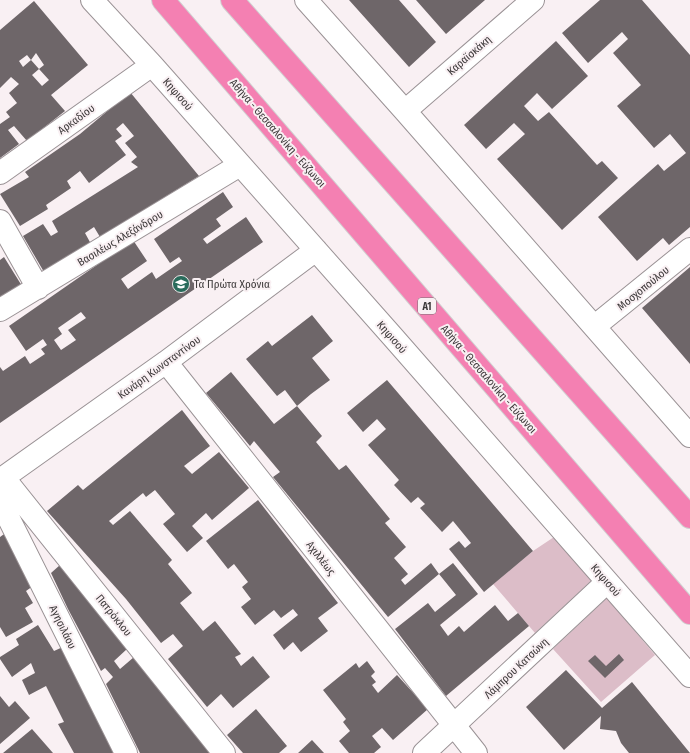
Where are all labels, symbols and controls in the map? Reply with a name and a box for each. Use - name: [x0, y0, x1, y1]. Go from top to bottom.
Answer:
- street label: Καραϊσκάκη: [445, 33, 494, 78]
- street label: Κηφισού: [160, 75, 195, 113]
- street label: Αθήνα - Θεσσαλονίκη - Εύζωνοι: [227, 76, 328, 190]
- street label: Αρκαδίου: [55, 102, 97, 137]
- street label: Βασιλέως Αλεξάνδρου: [75, 208, 165, 269]
- street label: Μοσχοπούλου: [615, 264, 672, 313]
- school or university icon: Τα Πρώτα Χρόνια: [171, 274, 191, 294]
- place label: Τα Πρώτα Χρόνια: [194, 278, 270, 291]
- road number: Α1: [418, 298, 436, 314]
- street label: Κηφισού: [374, 318, 409, 356]
- street label: Αθήνα - Θεσσαλονίκη - Εύζωνοι: [438, 322, 539, 436]
- street label: Κανάρη Κωνσταντίνου: [115, 333, 203, 402]
- street label: Αχιλλέως: [303, 539, 338, 578]
- street label: Κηφισού: [588, 561, 623, 599]
- street label: Πατρόκλου: [93, 592, 134, 639]
- street label: Αγησιλάου: [46, 603, 79, 651]
- street label: Λάμπρου Κατσώνη: [482, 635, 551, 701]

